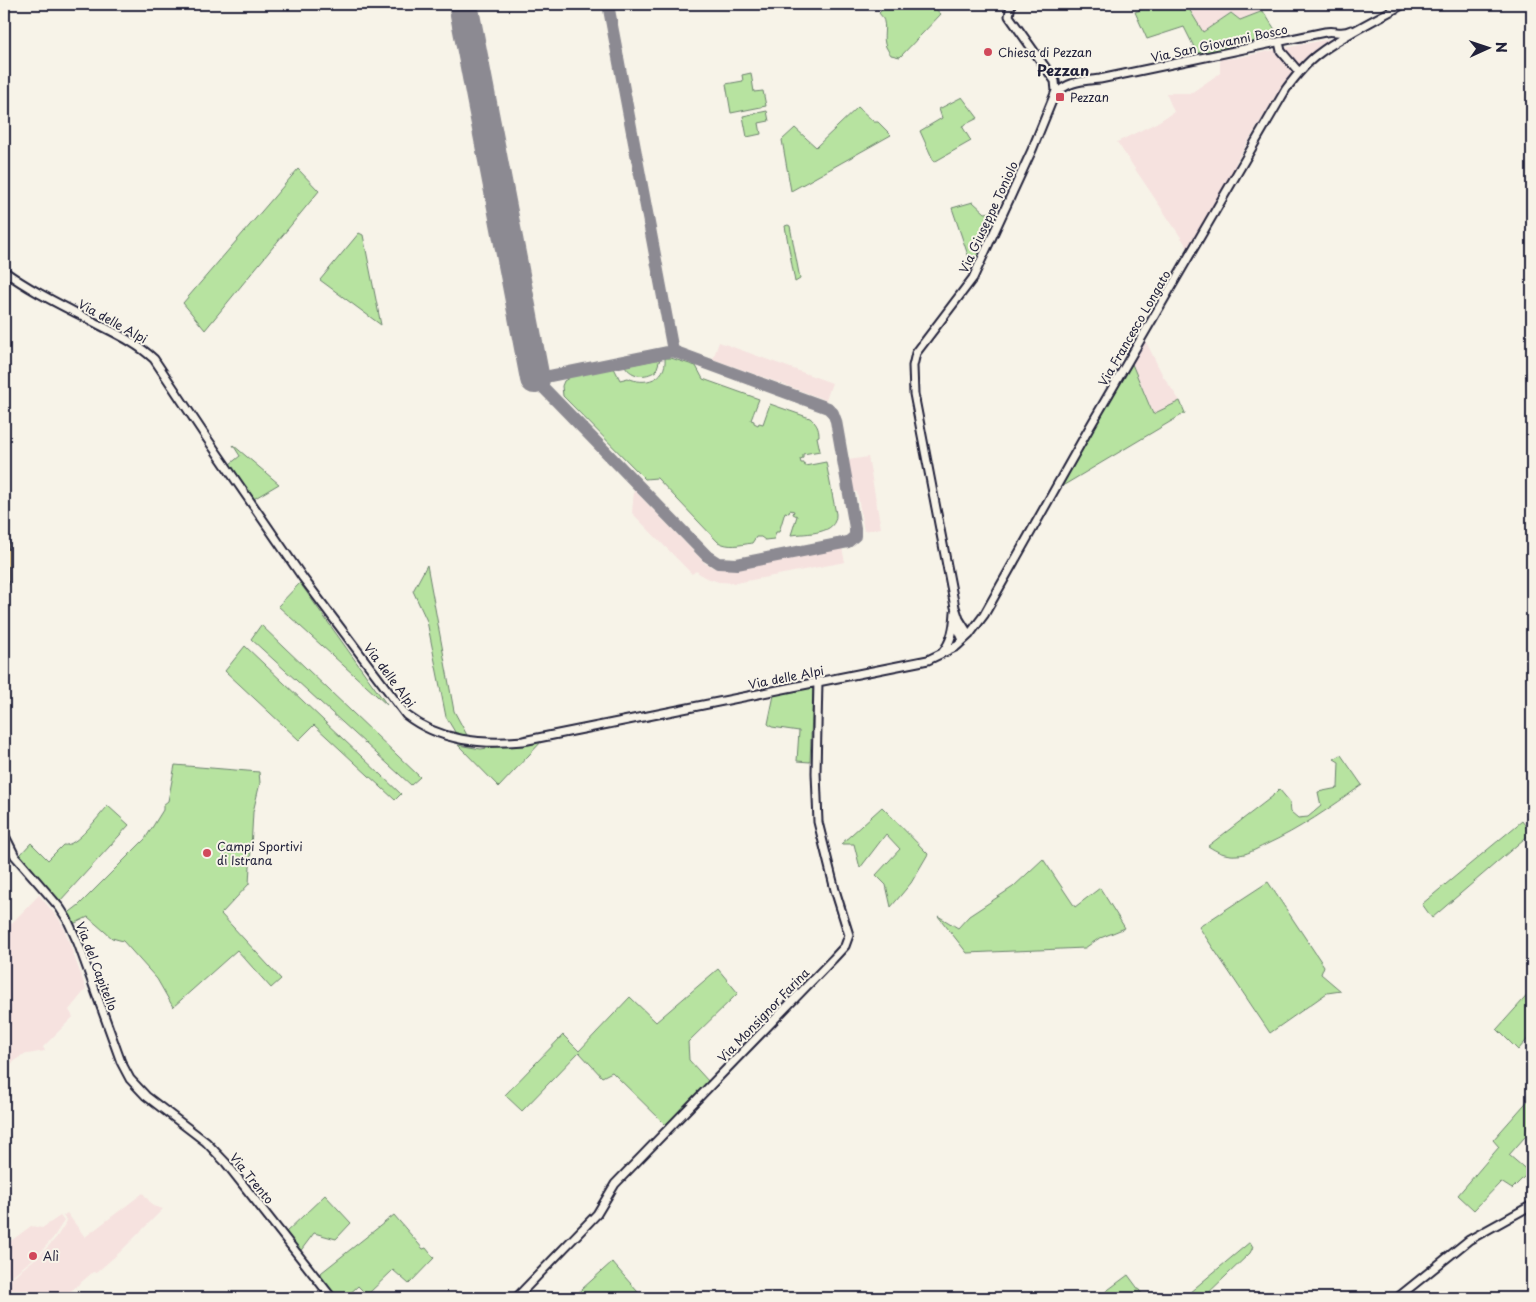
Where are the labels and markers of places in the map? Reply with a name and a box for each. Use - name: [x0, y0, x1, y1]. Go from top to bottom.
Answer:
- place label: Chiesa di Pezzan: [998, 43, 1092, 61]
- marker: Chiesa di Pezzan: [982, 46, 994, 58]
- place label: Pezzan: [1070, 88, 1109, 106]
- marker: Pezzan: [1054, 91, 1066, 103]
- place label: Campi Sportivi di Istrana: [217, 837, 303, 869]
- marker: Campi Sportivi di Istrana: [201, 847, 213, 859]
- place label: Alì: [43, 1247, 59, 1265]
- marker: Alì: [27, 1250, 39, 1262]

